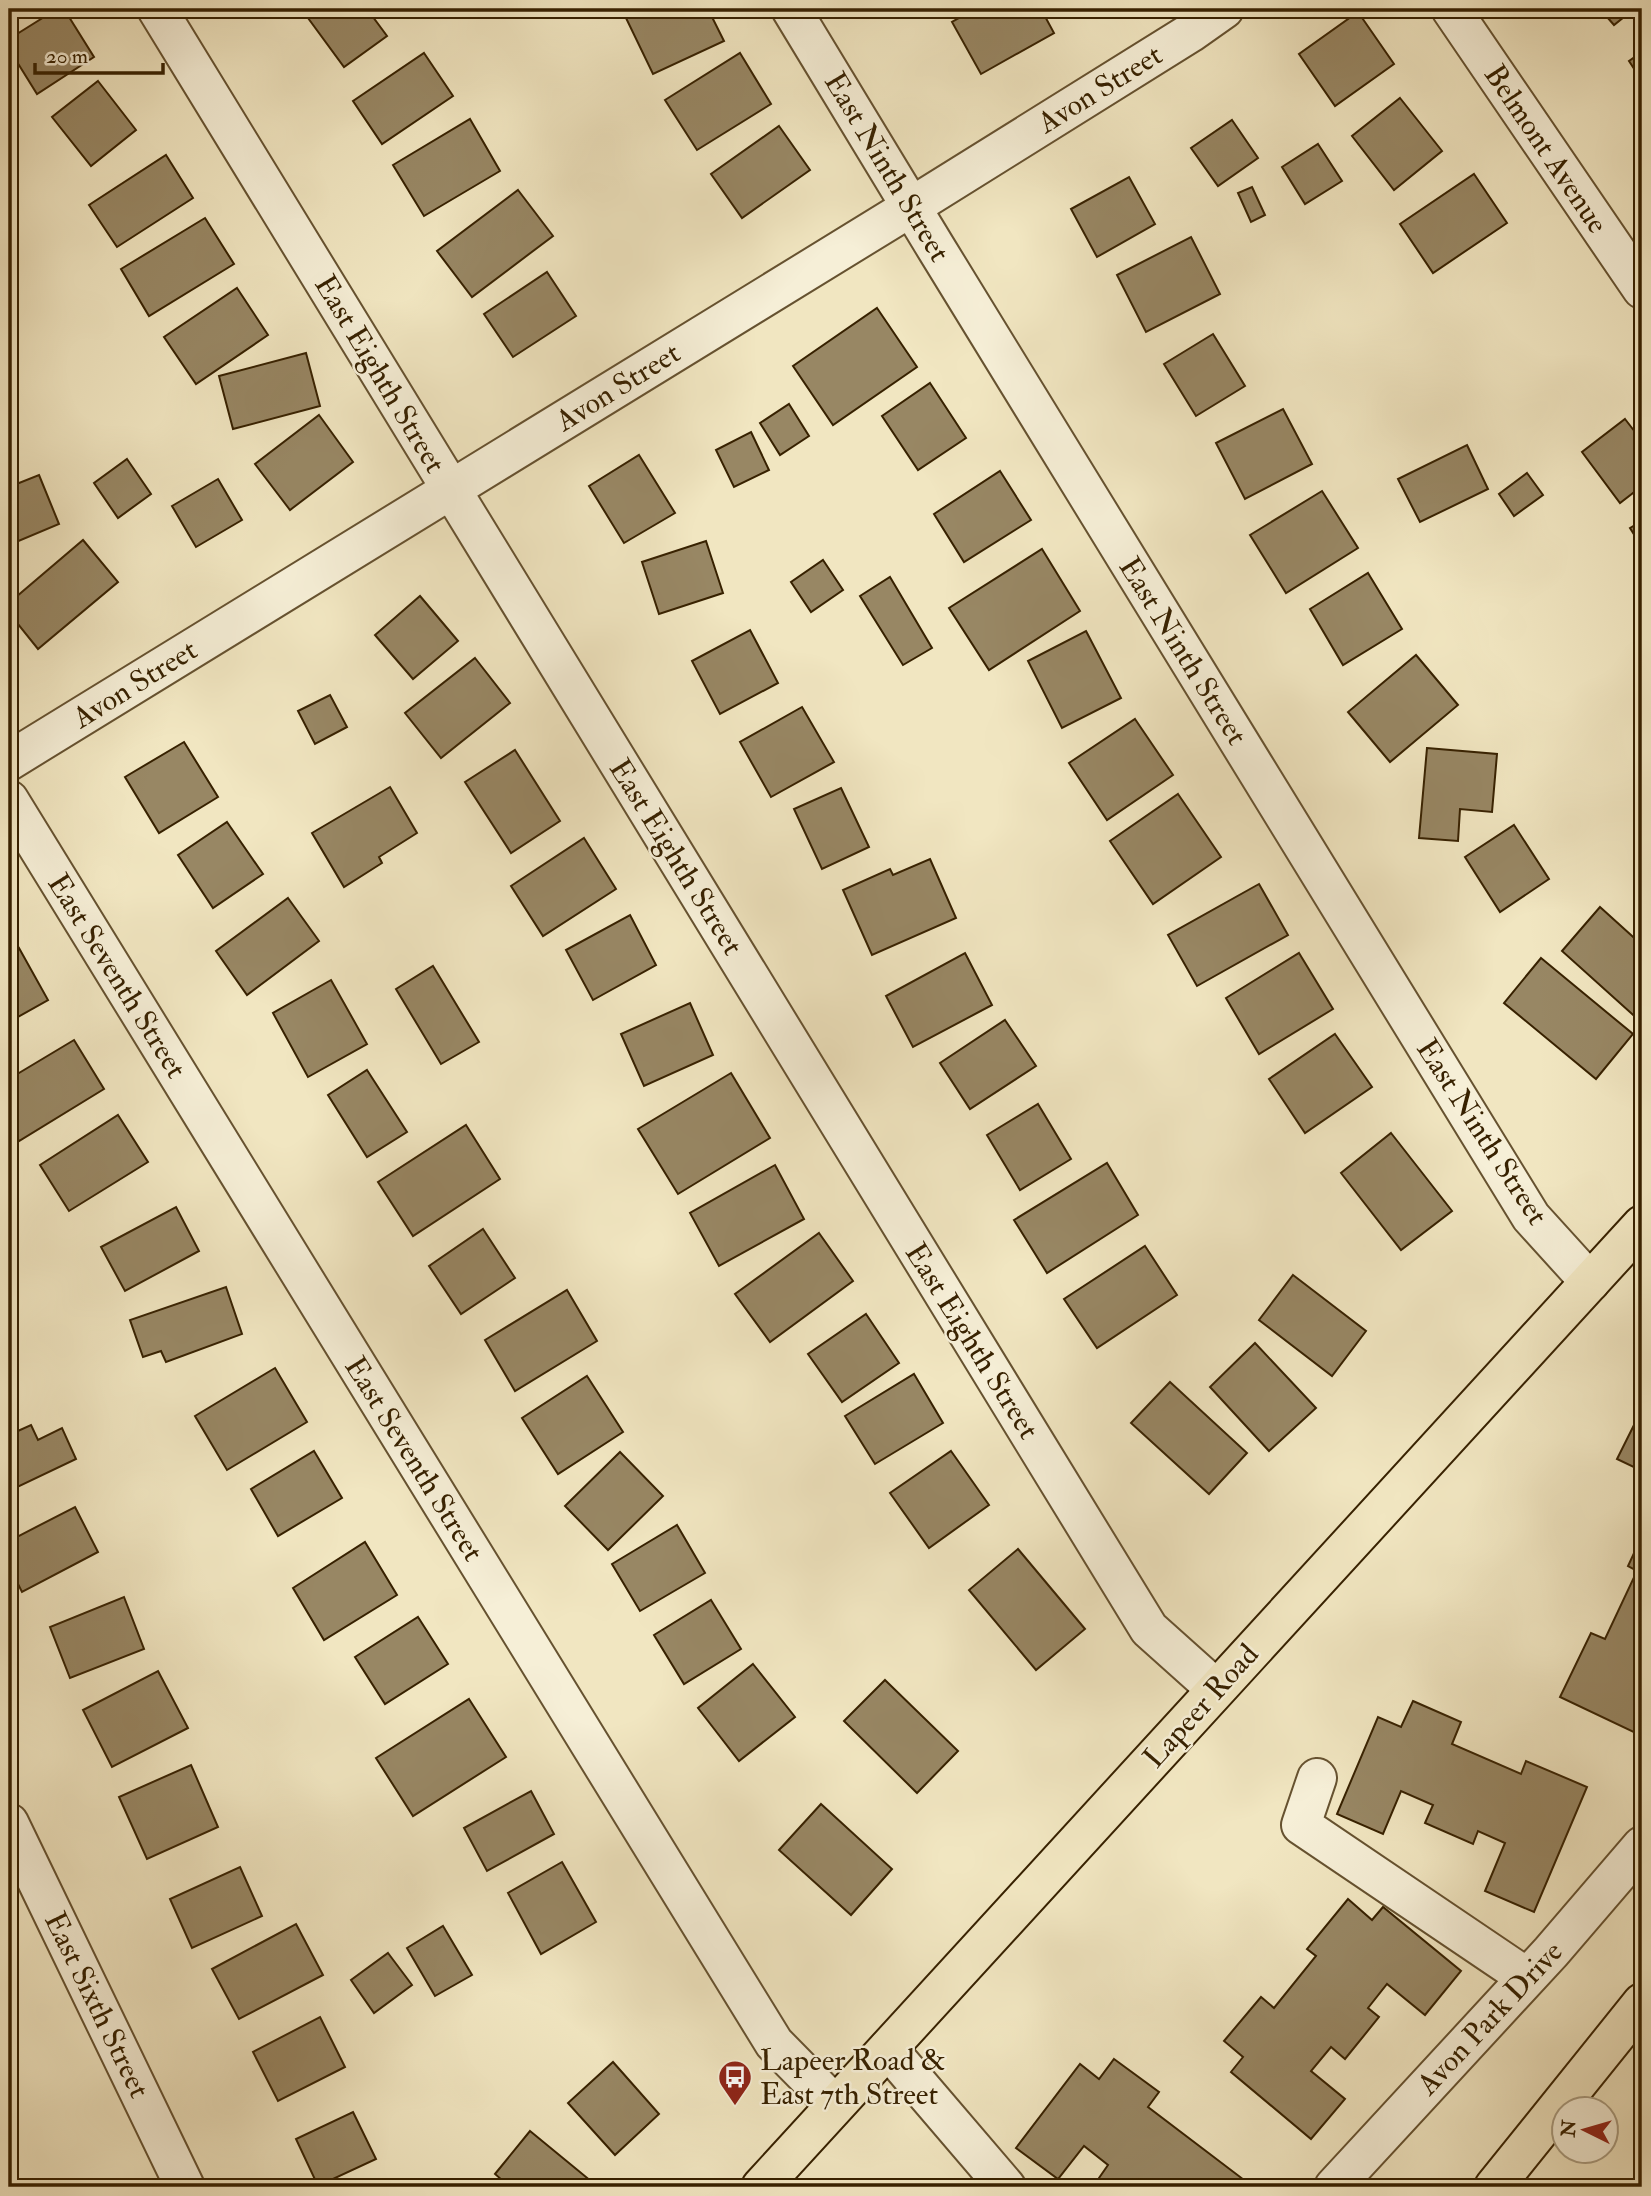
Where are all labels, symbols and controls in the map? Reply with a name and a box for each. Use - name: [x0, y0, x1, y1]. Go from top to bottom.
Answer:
- scale bar: [35, 32, 163, 76]
- street label: Avon Street: [1030, 36, 1169, 142]
- text: 20 m: [46, 43, 88, 70]
- street label: Belmont Avenue: [1476, 58, 1616, 240]
- street label: East Ninth Street: [816, 66, 958, 269]
- street label: East Eighth Street: [306, 268, 454, 480]
- street label: Avon Street: [548, 334, 687, 440]
- street label: East Ninth Street: [1111, 550, 1256, 752]
- street label: Avon Street: [65, 631, 204, 737]
- street label: East Eighth Street: [601, 752, 751, 962]
- street label: East Seventh Street: [39, 867, 195, 1085]
- street label: East Ninth Street: [1408, 1032, 1556, 1232]
- street label: East Eighth Street: [897, 1236, 1047, 1446]
- street label: East Seventh Street: [336, 1350, 492, 1568]
- street label: Lapeer Road: [1136, 1636, 1267, 1776]
- street label: East Sixth Street: [36, 1906, 158, 2104]
- street label: Avon Park Drive: [1409, 1933, 1571, 2103]
- place label: Lapeer Road & East 7th Street: [760, 2042, 946, 2113]
- bus stop icon: Lapeer Road & East 7th Street: [716, 2058, 754, 2107]
- north arrow: [1550, 2094, 1620, 2164]
- text: N: [1556, 2118, 1582, 2139]

